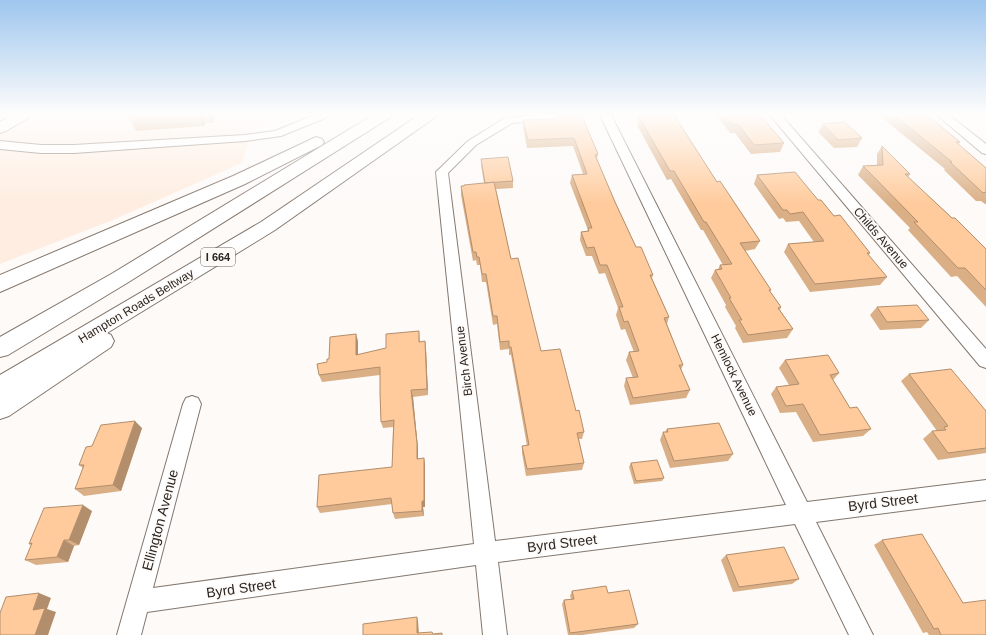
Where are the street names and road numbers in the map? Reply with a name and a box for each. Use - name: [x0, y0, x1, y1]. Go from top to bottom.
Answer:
- street label: Childs Avenue: [851, 205, 912, 272]
- road number: I 664: [201, 248, 235, 266]
- street label: Hampton Roads Beltway: [76, 266, 196, 346]
- street label: Birch Avenue: [453, 325, 475, 397]
- street label: Hemlock Avenue: [708, 332, 760, 419]
- street label: Ellington Avenue: [139, 467, 181, 572]
- street label: Byrd Street: [847, 490, 919, 514]
- street label: Byrd Street: [526, 531, 598, 555]
- street label: Byrd Street: [205, 575, 277, 601]

